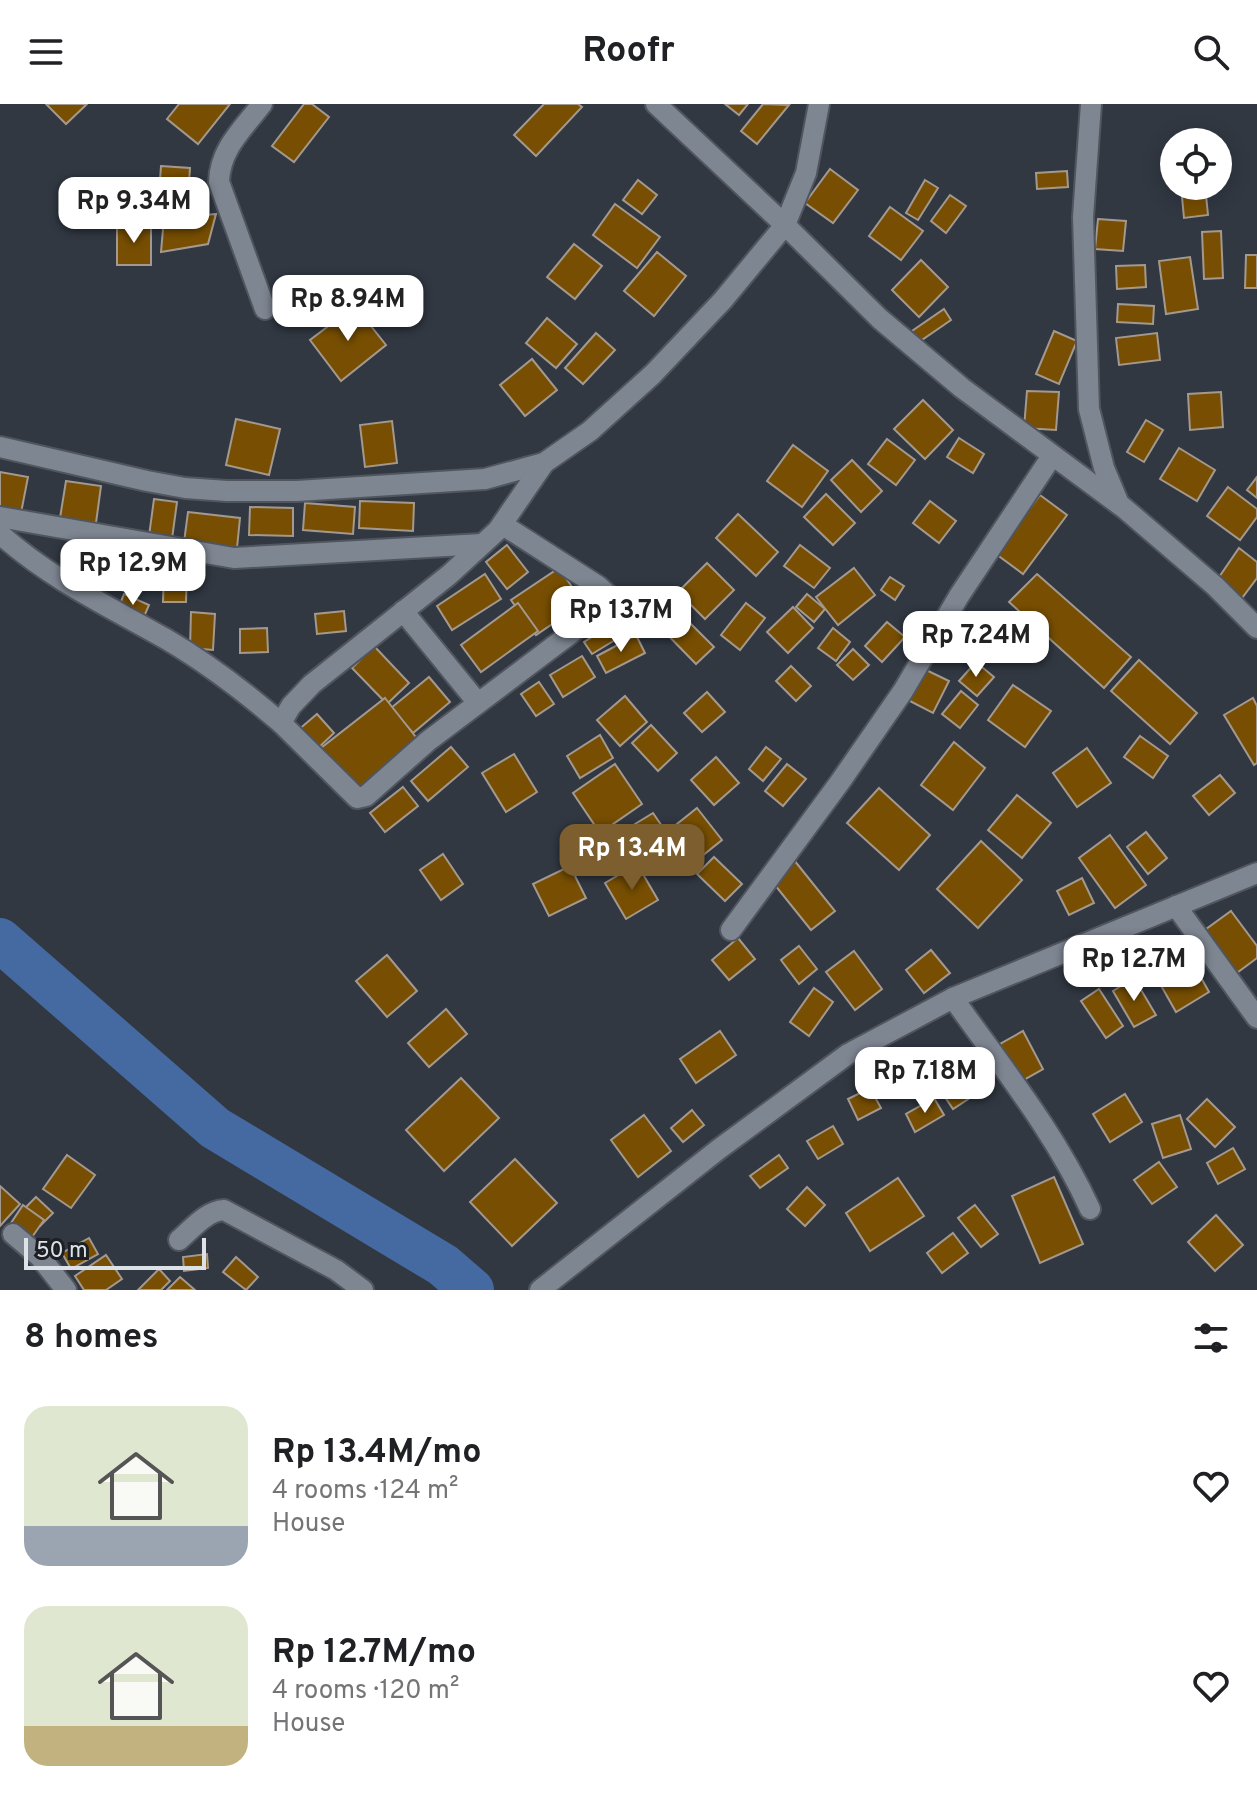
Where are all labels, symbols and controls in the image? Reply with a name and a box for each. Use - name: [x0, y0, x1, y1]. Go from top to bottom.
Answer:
- text: Roofr: [582, 29, 675, 75]
- icon: menu: [24, 30, 68, 74]
- icon: search: [1189, 30, 1233, 74]
- map controls: [1160, 128, 1232, 200]
- button: locate: [1160, 128, 1232, 200]
- pin: Rp 9.34M: [51, 177, 217, 245]
- text: Rp 9.34M: [76, 186, 192, 219]
- pin: Rp 8.94M: [265, 275, 431, 343]
- text: Rp 8.94M: [290, 284, 406, 317]
- pin: Rp 12.9M: [50, 539, 216, 607]
- text: Rp 12.9M: [78, 548, 188, 581]
- pin: Rp 13.7M: [538, 586, 704, 654]
- text: Rp 13.7M: [569, 595, 673, 628]
- pin: Rp 7.24M: [893, 611, 1059, 679]
- text: Rp 7.24M: [921, 620, 1031, 653]
- pin: Rp 13.4M: [549, 824, 715, 892]
- text: Rp 13.4M: [578, 833, 686, 866]
- pin: Rp 12.7M: [1051, 935, 1217, 1003]
- text: Rp 12.7M: [1082, 944, 1186, 977]
- pin: Rp 7.18M: [842, 1047, 1008, 1115]
- text: Rp 7.18M: [873, 1056, 977, 1089]
- scale bar: [24, 1234, 206, 1270]
- text: 50 m: [36, 1238, 88, 1265]
- icon: filters: [1189, 1316, 1233, 1360]
- text: 8 homes: [24, 1317, 158, 1360]
- text: Rp 13.4M/mo: [272, 1432, 481, 1475]
- icon: home: [88, 1438, 184, 1534]
- icon: heart: [1189, 1464, 1233, 1508]
- text: 4 rooms · 124 m²: [272, 1475, 459, 1508]
- text: House: [272, 1508, 345, 1541]
- text: Rp 12.7M/mo: [272, 1632, 476, 1675]
- icon: home: [88, 1638, 184, 1734]
- icon: heart: [1189, 1664, 1233, 1708]
- text: 4 rooms · 120 m²: [272, 1675, 459, 1708]
- text: House: [272, 1708, 345, 1741]

